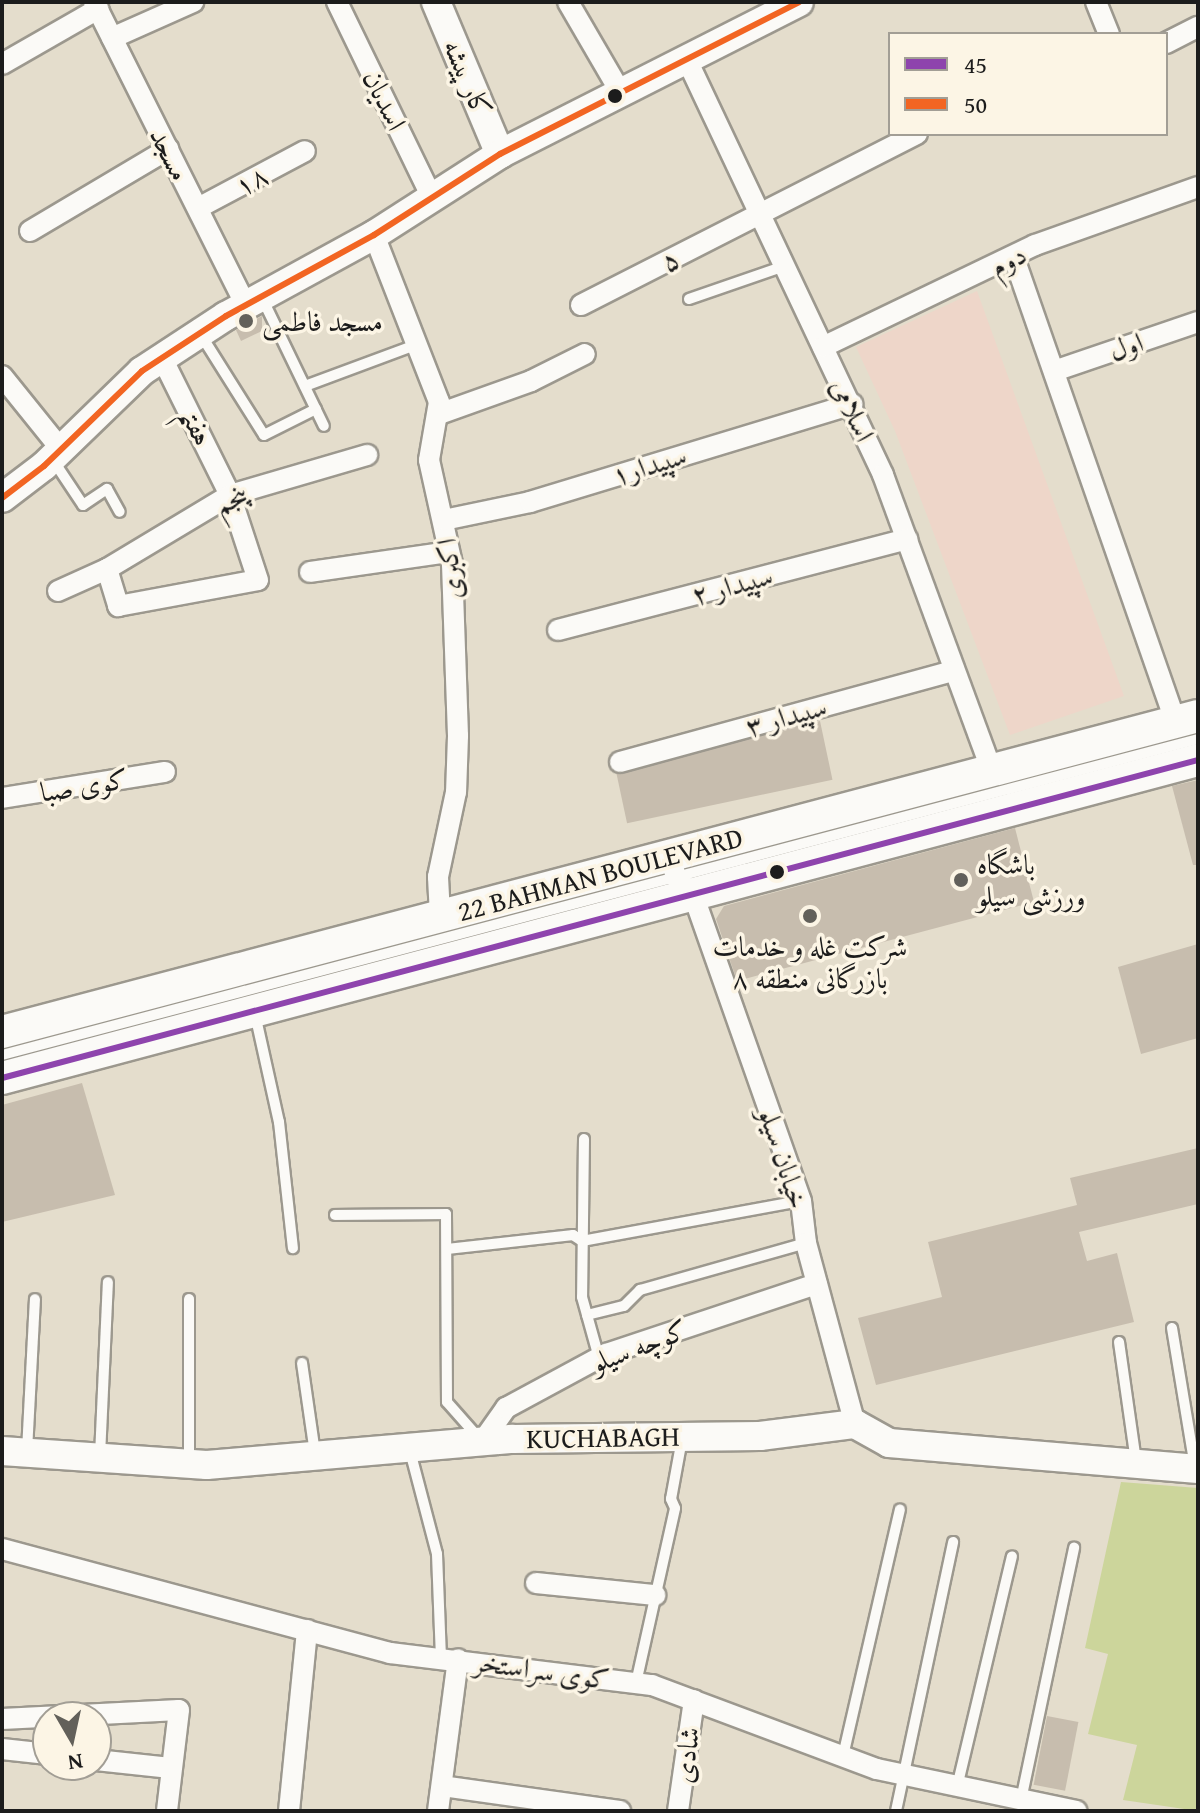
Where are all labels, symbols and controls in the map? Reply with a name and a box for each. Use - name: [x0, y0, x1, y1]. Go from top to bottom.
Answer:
- legend: [888, 32, 1168, 136]
- street label: کار پیشه: [437, 34, 499, 122]
- text: 45: [964, 47, 987, 82]
- street label: اسدیان: [356, 64, 414, 136]
- text: 50: [964, 87, 987, 122]
- unlabelled marker: [607, 88, 623, 104]
- street label: مسجد: [143, 122, 197, 186]
- street label: ۱۸: [229, 157, 273, 203]
- street label: دوم: [984, 237, 1032, 283]
- street label: ۵: [655, 241, 685, 279]
- place label: مسجد فاطمی: [262, 304, 383, 338]
- marker: مسجد فاطمی: [237, 312, 255, 330]
- street label: اول: [1104, 325, 1148, 367]
- street label: اسلامی: [824, 373, 882, 447]
- street label: هفتم: [173, 401, 221, 451]
- street label: سپیدار۱: [608, 438, 690, 492]
- street label: پنجم: [209, 477, 253, 521]
- street label: اکبری: [429, 537, 469, 601]
- street label: سپیدار ۲: [688, 558, 776, 612]
- street label: سپیدار ۳: [742, 689, 830, 743]
- street label: کوی صبا: [38, 761, 130, 809]
- street label: 22 BAHMAN BOULEVARD: [454, 820, 746, 928]
- place label: باشگاه ورزشی سیلو: [977, 847, 1086, 913]
- unlabelled marker: [769, 864, 785, 880]
- marker: باشگاه ورزشی سیلو: [952, 871, 970, 889]
- marker: شرکت غله و خدمات بازرگانی منطقه ۸: [801, 907, 819, 925]
- place label: شرکت غله و خدمات بازرگانی منطقه ۸: [713, 929, 907, 995]
- street label: خیابان سیلو: [752, 1103, 816, 1213]
- street label: کوچه سیلو: [586, 1312, 692, 1380]
- street label: KUCHABAGH: [526, 1419, 680, 1455]
- street label: کوی سراستخر: [472, 1644, 612, 1696]
- north arrow: [32, 1701, 112, 1781]
- street label: شادی: [665, 1725, 707, 1785]
- text: N: [66, 1746, 85, 1780]

